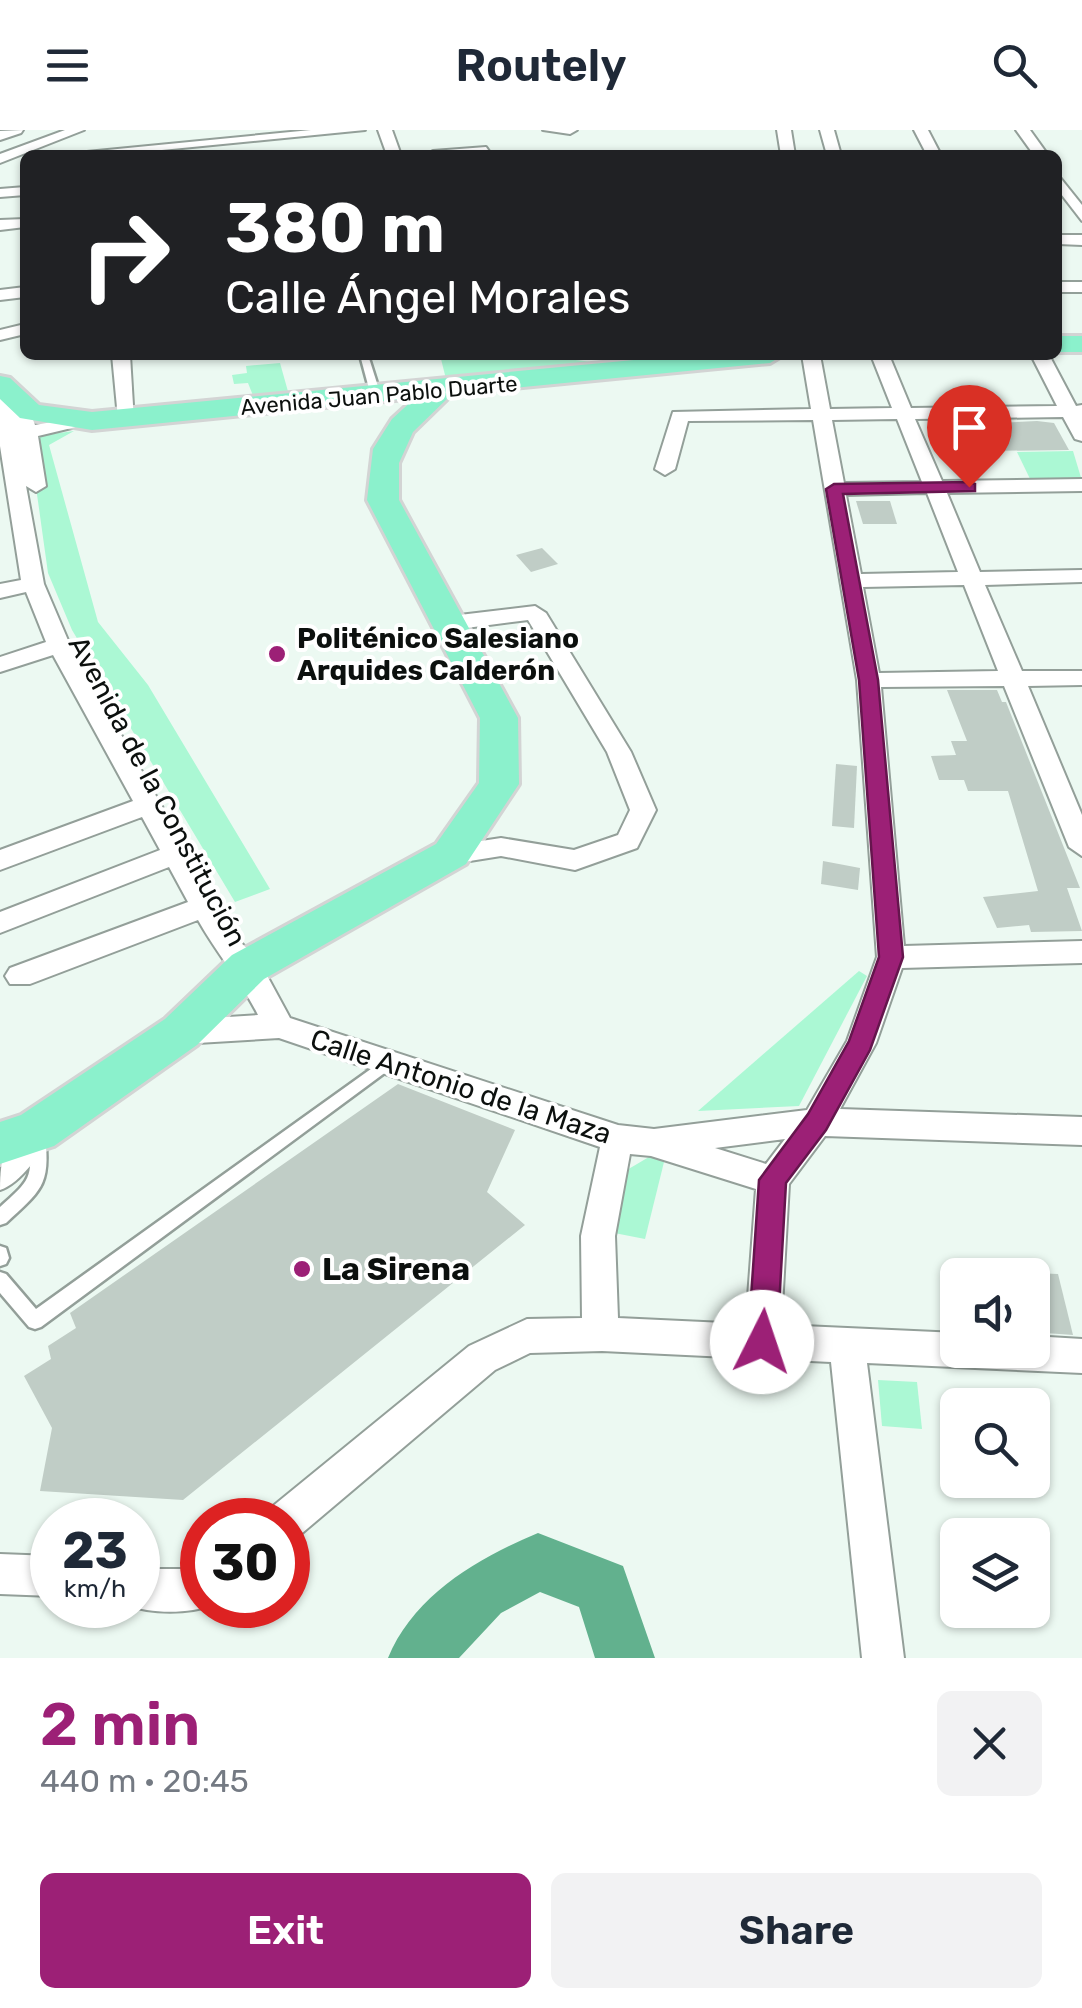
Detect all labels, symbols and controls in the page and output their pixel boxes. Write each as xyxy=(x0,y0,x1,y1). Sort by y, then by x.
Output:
icon: menu xyxy=(40,38,95,93)
icon: search xyxy=(987,38,1042,93)
text: Routely xyxy=(455,39,627,92)
text: 380 m xyxy=(225,187,445,270)
icon: right xyxy=(60,190,190,320)
text: Calle Ángel Morales xyxy=(225,271,630,324)
street label: Avenida Juan Pablo Duarte xyxy=(240,370,519,421)
pin xyxy=(927,385,1012,488)
icon: arrive xyxy=(942,400,997,455)
place label: Politénico Salesiano Arquides Calderón xyxy=(297,622,579,687)
street label: Avenida de la Constitución xyxy=(62,631,253,952)
marker: Politénico Salesiano Arquides Calderón xyxy=(266,643,288,665)
street label: Calle Antonio de la Maza xyxy=(306,1022,615,1151)
place label: La Sirena xyxy=(322,1250,470,1288)
marker: La Sirena xyxy=(291,1258,313,1280)
map controls xyxy=(940,1258,1050,1628)
button: sound xyxy=(940,1258,1050,1368)
position arrow xyxy=(710,1290,814,1394)
button: search xyxy=(940,1388,1050,1498)
speed limit sign: 30 xyxy=(180,1498,310,1628)
button: layers xyxy=(940,1518,1050,1628)
text: 23 xyxy=(62,1521,128,1581)
text: km/h xyxy=(64,1574,126,1603)
text: 2 min xyxy=(40,1689,200,1760)
button: close xyxy=(937,1691,1042,1796)
text: 440 m · 20:45 xyxy=(40,1762,249,1800)
button: Exit xyxy=(40,1873,531,1988)
button: Share xyxy=(551,1873,1042,1988)

